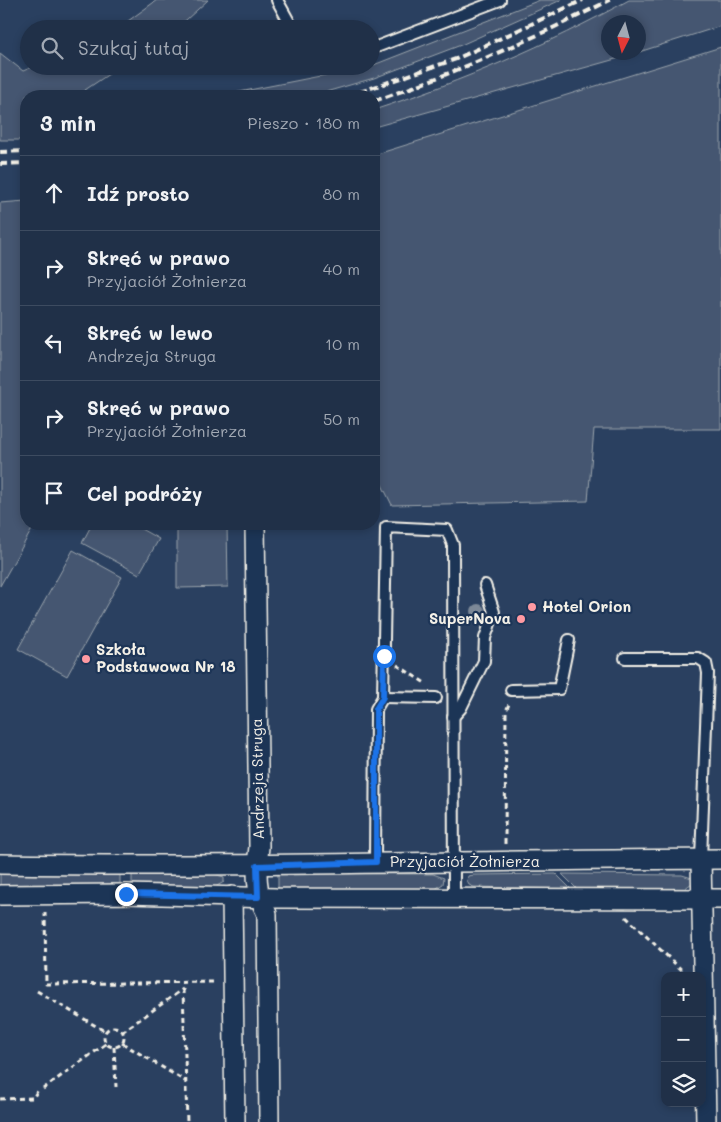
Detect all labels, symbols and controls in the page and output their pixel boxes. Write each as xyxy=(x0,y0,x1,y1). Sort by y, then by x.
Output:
north arrow xyxy=(601,15,646,60)
search box xyxy=(20,20,380,75)
icon: search xyxy=(38,34,66,62)
text: Szukaj tutaj xyxy=(78,35,189,60)
text: 3 min xyxy=(40,109,96,136)
text: Pieszo · 180 m xyxy=(247,112,360,133)
icon: ahead xyxy=(40,179,68,207)
text: Idź prosto xyxy=(87,181,189,206)
text: 80 m xyxy=(323,183,360,204)
text: Skręć w prawo xyxy=(87,245,230,270)
icon: right xyxy=(40,254,68,282)
text: 40 m xyxy=(323,258,360,279)
text: Przyjaciół Żołnierza xyxy=(87,270,247,291)
text: Skręć w lewo xyxy=(87,320,213,345)
icon: left xyxy=(40,329,68,357)
text: 10 m xyxy=(325,333,360,354)
text: Andrzeja Struga xyxy=(87,345,216,366)
text: Skręć w prawo xyxy=(87,395,230,420)
icon: right xyxy=(40,404,68,432)
text: 50 m xyxy=(323,408,360,429)
text: Przyjaciół Żołnierza xyxy=(87,420,247,441)
icon: arrive xyxy=(40,479,68,507)
text: Cel podróży xyxy=(87,481,202,506)
place label: Hotel Orion xyxy=(542,596,631,616)
marker: Hotel Orion xyxy=(526,601,538,613)
place label: SuperNova xyxy=(429,608,511,628)
marker: SuperNova xyxy=(515,613,527,625)
place label: Szkoła Podstawowa Nr 18 xyxy=(96,639,236,676)
route start xyxy=(373,645,396,668)
marker: Szkoła Podstawowa Nr 18 xyxy=(80,653,92,665)
street label: Andrzeja Struga xyxy=(246,718,268,840)
street label: Przyjaciół Żołnierza xyxy=(390,851,540,871)
route end xyxy=(115,883,138,906)
map controls xyxy=(661,972,706,1107)
button: + xyxy=(661,972,706,1017)
button: − xyxy=(661,1017,706,1062)
button: layers xyxy=(661,1062,706,1107)

